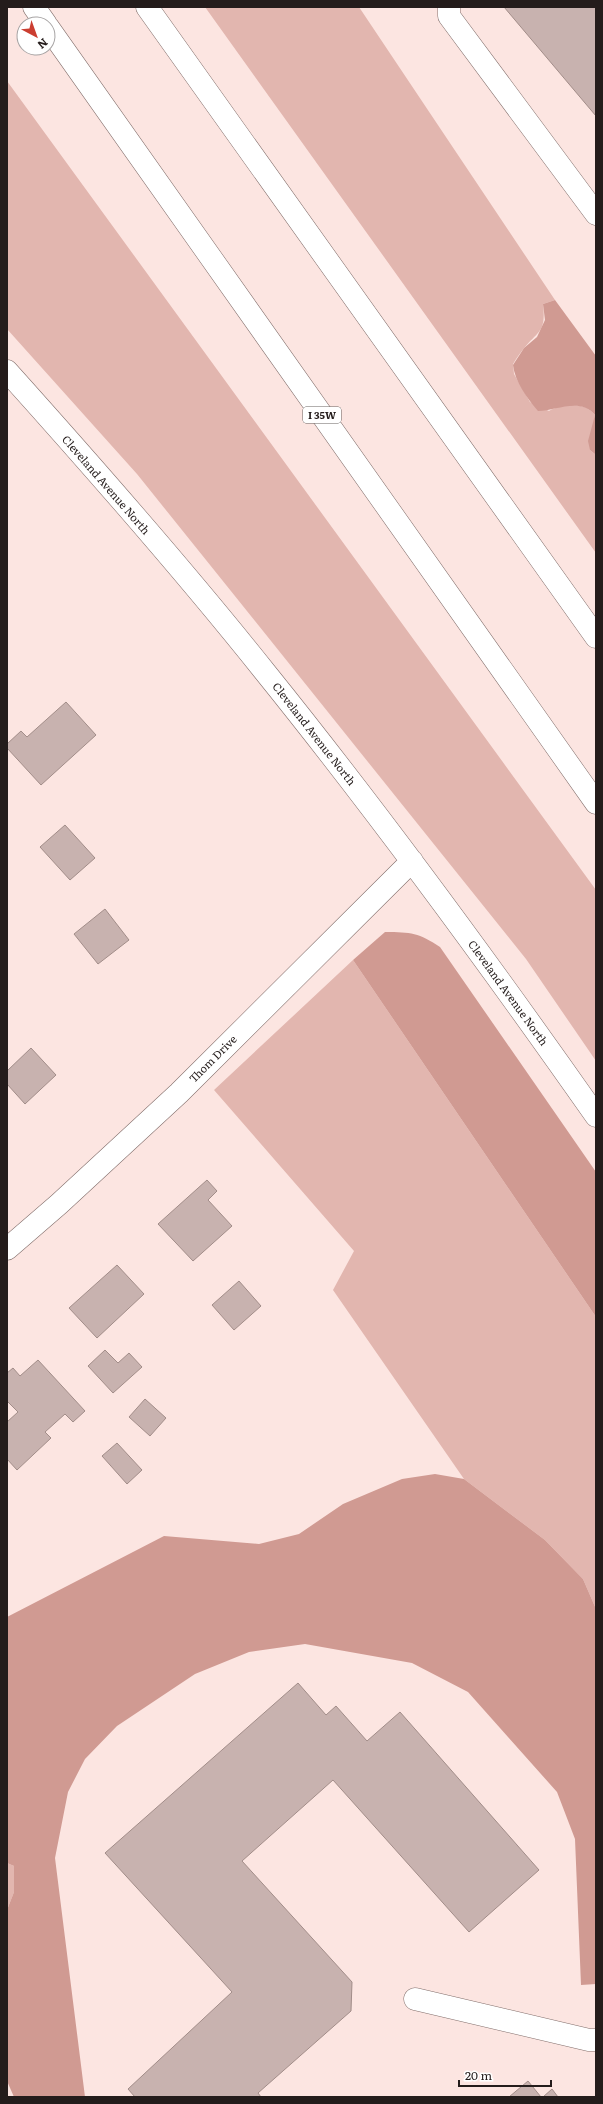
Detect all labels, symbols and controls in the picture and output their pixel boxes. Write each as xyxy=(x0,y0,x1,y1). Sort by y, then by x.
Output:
north arrow xyxy=(16,16,56,56)
text: N xyxy=(34,35,52,53)
road number: I 35W xyxy=(303,407,341,423)
street label: Cleveland Avenue North xyxy=(59,431,154,537)
street label: Cleveland Avenue North xyxy=(269,678,360,788)
street label: Cleveland Avenue North xyxy=(465,936,553,1048)
street label: Thom Drive xyxy=(185,1031,240,1086)
scale bar xyxy=(459,2062,551,2088)
text: 20 m xyxy=(465,2066,492,2084)

